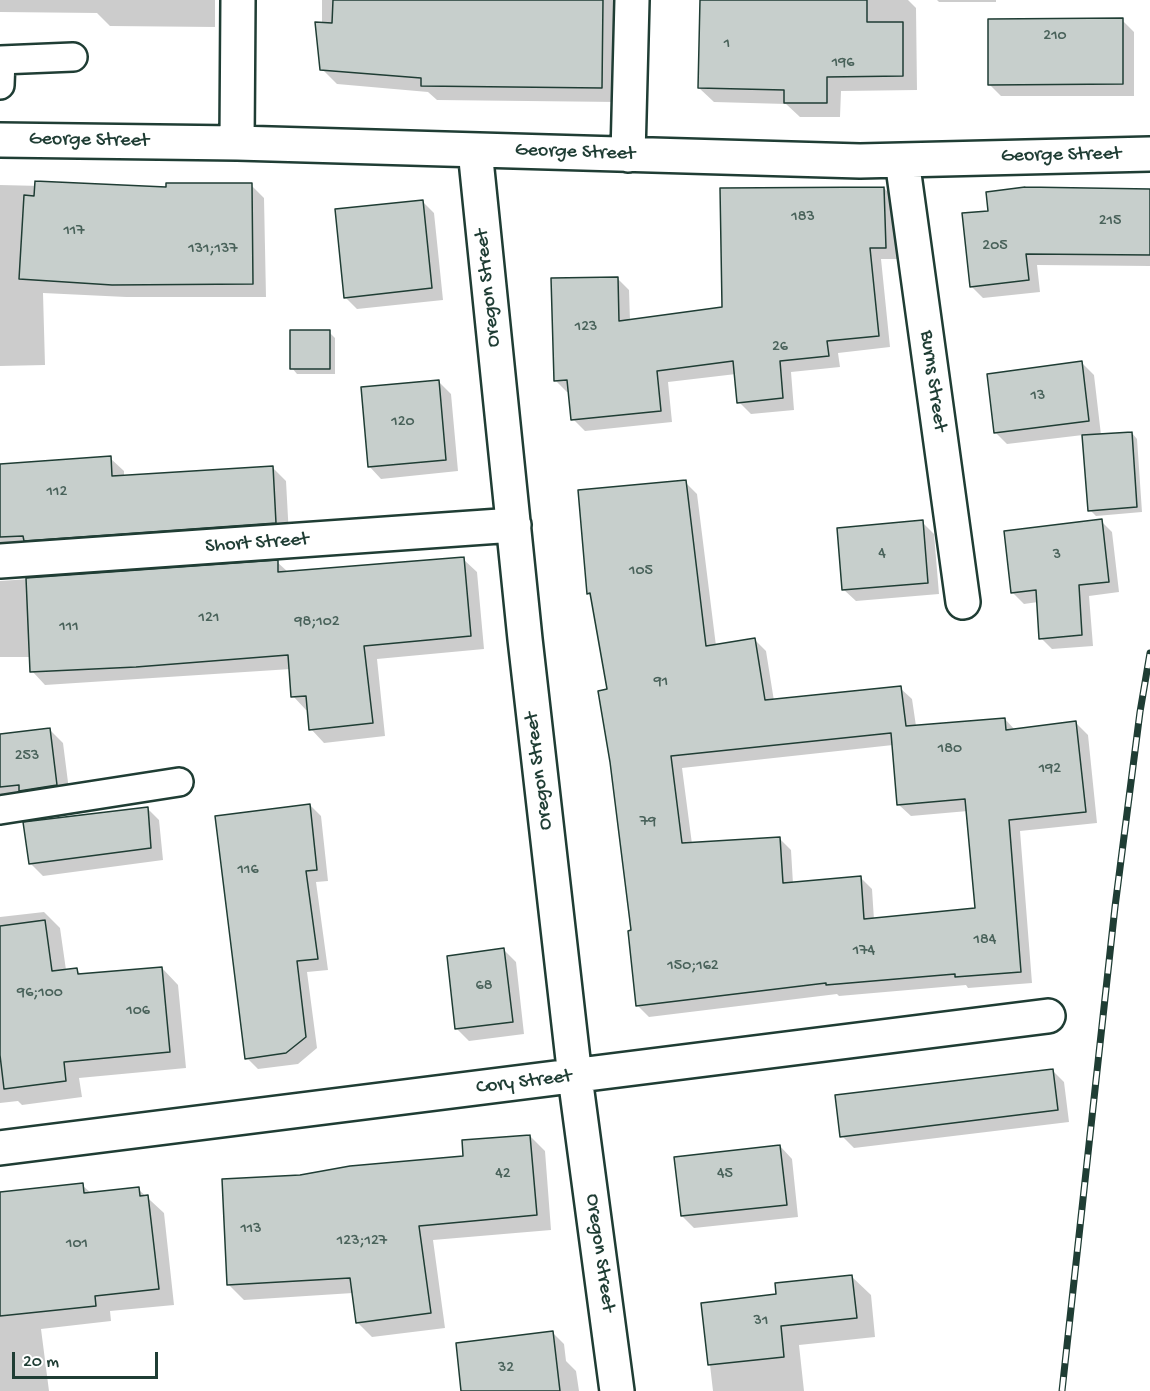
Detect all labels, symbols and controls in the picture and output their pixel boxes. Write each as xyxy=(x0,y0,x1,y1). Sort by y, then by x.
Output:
house number: 210 xyxy=(1043,27,1067,47)
house number: 1 xyxy=(724,35,730,55)
house number: 196 xyxy=(832,54,854,74)
street label: George Street xyxy=(29,128,149,154)
street label: George Street xyxy=(515,139,635,167)
street label: George Street xyxy=(1001,143,1121,169)
house number: 183 xyxy=(791,208,815,228)
house number: 215 xyxy=(1099,212,1121,232)
house number: 117 xyxy=(63,222,85,242)
street label: Oregon Street xyxy=(471,228,507,348)
house number: 205 xyxy=(982,237,1008,257)
house number: 131;137 xyxy=(188,240,238,260)
house number: 123 xyxy=(575,318,597,338)
street label: Burns Street xyxy=(913,329,951,433)
house number: 26 xyxy=(772,338,788,358)
house number: 13 xyxy=(1031,387,1045,407)
house number: 120 xyxy=(391,413,415,433)
house number: 112 xyxy=(47,483,67,503)
street label: Short Street xyxy=(204,528,310,560)
house number: 4 xyxy=(878,545,886,565)
house number: 3 xyxy=(1053,546,1061,566)
house number: 105 xyxy=(629,562,653,582)
house number: 121 xyxy=(199,609,219,629)
house number: 98;102 xyxy=(294,613,340,633)
house number: 111 xyxy=(59,618,79,638)
house number: 91 xyxy=(654,673,668,693)
street label: Oregon Street xyxy=(521,711,559,831)
house number: 180 xyxy=(938,740,962,760)
house number: 253 xyxy=(15,747,39,767)
house number: 192 xyxy=(1039,760,1061,780)
house number: 79 xyxy=(640,813,656,833)
house number: 116 xyxy=(237,861,259,881)
house number: 184 xyxy=(974,931,996,951)
house number: 174 xyxy=(853,942,875,962)
house number: 150;162 xyxy=(667,957,719,977)
house number: 68 xyxy=(476,977,492,997)
house number: 96;100 xyxy=(17,984,63,1004)
house number: 106 xyxy=(126,1002,150,1022)
street label: Cory Street xyxy=(475,1065,573,1101)
house number: 42 xyxy=(495,1165,511,1185)
house number: 45 xyxy=(717,1165,733,1185)
street label: Oregon Street xyxy=(579,1193,619,1313)
house number: 113 xyxy=(240,1220,262,1240)
house number: 123;127 xyxy=(337,1232,387,1252)
house number: 101 xyxy=(66,1235,88,1255)
house number: 31 xyxy=(754,1312,768,1332)
scale bar xyxy=(15,1340,160,1378)
text: 20 m xyxy=(23,1352,59,1373)
house number: 32 xyxy=(498,1359,514,1379)

